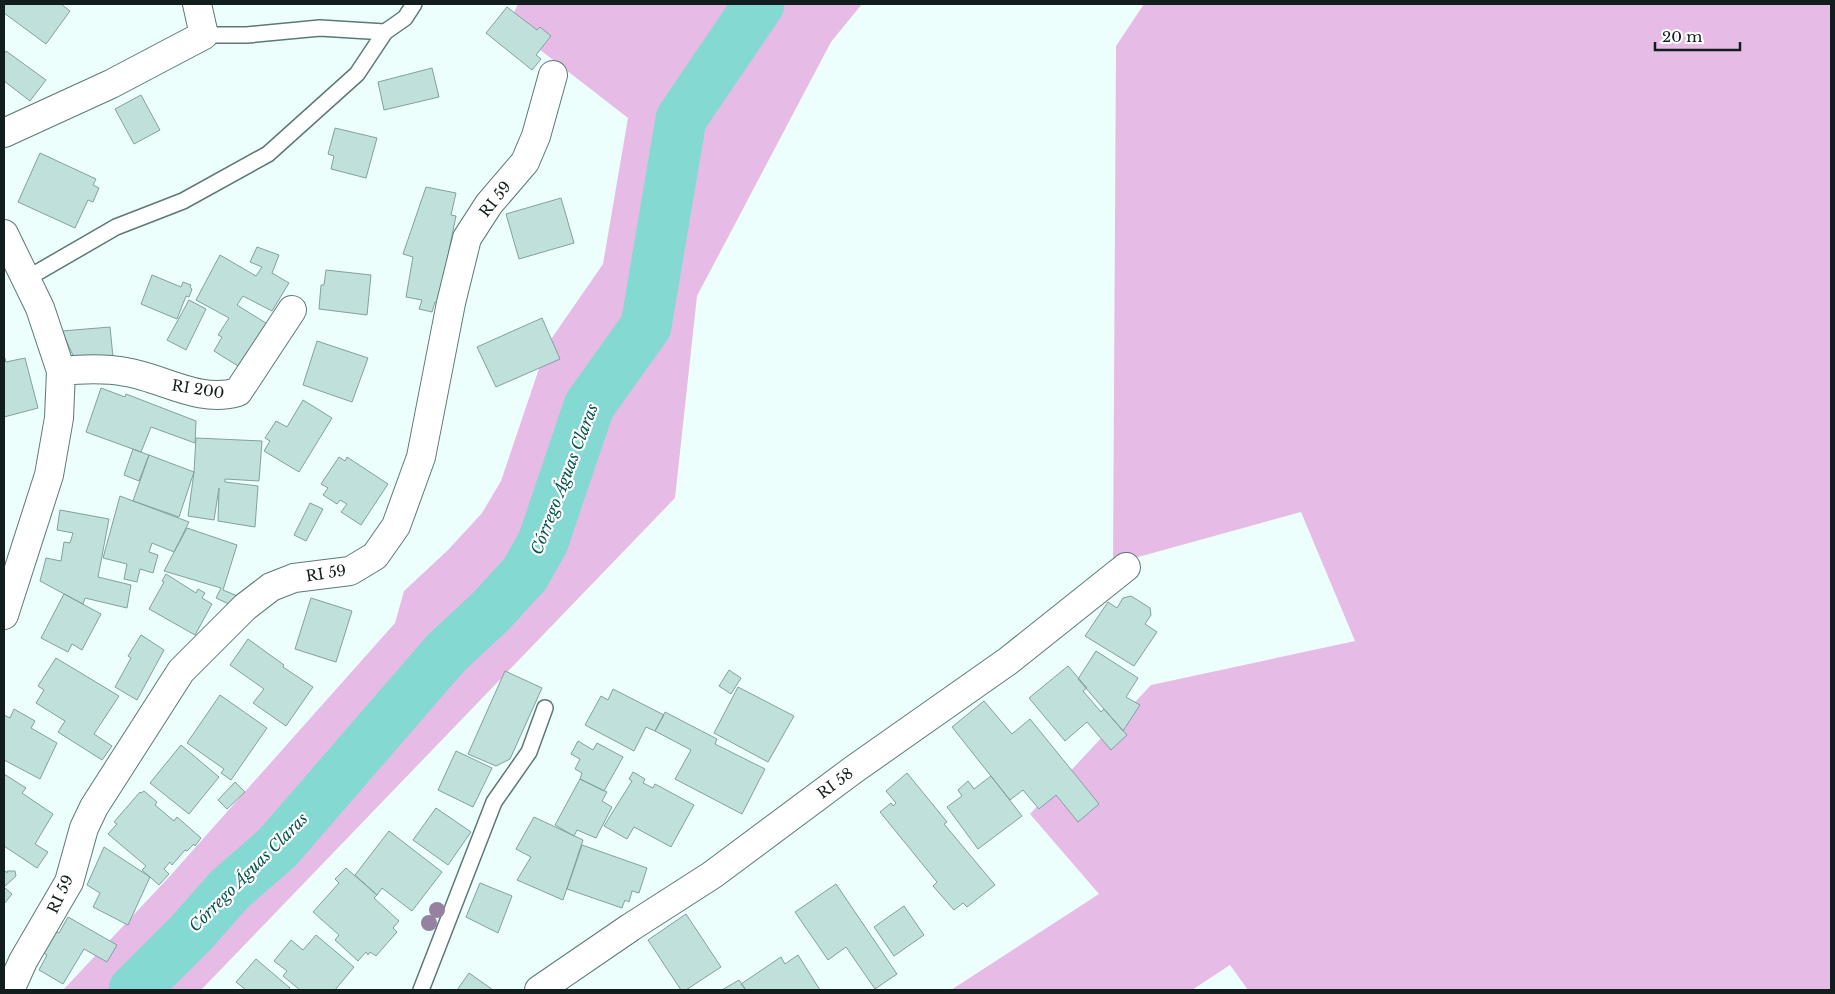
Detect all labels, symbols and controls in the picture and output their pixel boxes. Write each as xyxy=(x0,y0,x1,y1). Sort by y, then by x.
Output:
scale bar xyxy=(1655,20,1740,52)
text: 20 m xyxy=(1662,27,1702,46)
street label: RI 59 xyxy=(475,177,515,221)
street label: RI 200 xyxy=(170,375,226,403)
water label: Córrego Águas Claras xyxy=(526,401,602,557)
street label: RI 59 xyxy=(305,560,347,586)
street label: RI 58 xyxy=(813,763,857,803)
water label: Córrego Águas Claras xyxy=(184,808,312,936)
street label: RI 59 xyxy=(43,872,77,916)

